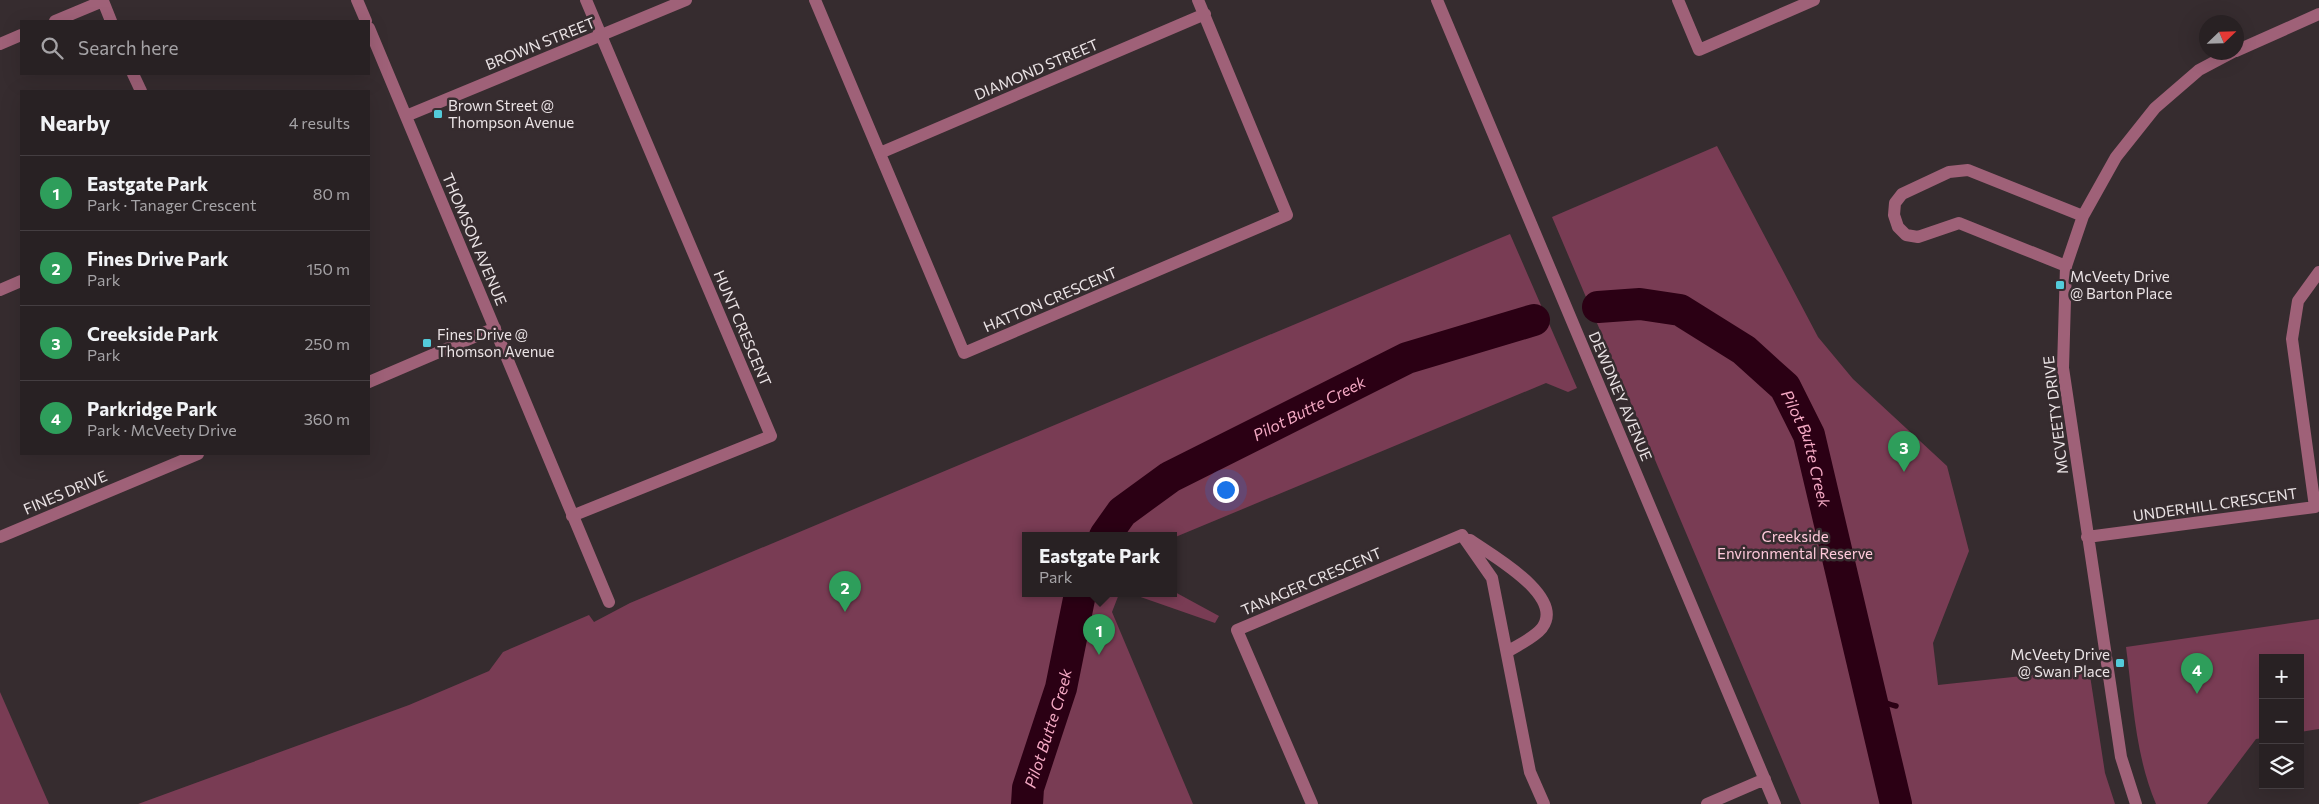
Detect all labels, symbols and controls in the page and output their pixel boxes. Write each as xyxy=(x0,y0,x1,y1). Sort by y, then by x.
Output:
street label: BROWN STREET xyxy=(483,13,598,73)
north arrow xyxy=(2199,15,2244,60)
search box xyxy=(20,20,370,75)
icon: search xyxy=(38,34,66,62)
street label: DIAMOND STREET xyxy=(971,35,1101,103)
text: Search here xyxy=(78,36,178,59)
place label: Brown Street @ Thompson Avenue xyxy=(448,96,574,131)
marker: Brown Street @ Thompson Avenue xyxy=(432,108,444,120)
text: Nearby xyxy=(40,110,110,135)
text: 4 results xyxy=(289,113,350,132)
street label: THOMSON AVENUE xyxy=(439,170,511,308)
text: Eastgate Park xyxy=(87,172,208,195)
text: 1 xyxy=(52,184,60,203)
text: 80 m xyxy=(313,184,350,203)
text: Park · Tanager Crescent xyxy=(87,195,256,214)
text: Fines Drive Park xyxy=(87,247,228,270)
text: 2 xyxy=(51,259,61,278)
text: 150 m xyxy=(307,259,350,278)
street label: HATTON CRESCENT xyxy=(980,263,1120,335)
street label: HUNT CRESCENT xyxy=(710,267,776,389)
place label: McVeety Drive @ Barton Place xyxy=(2070,267,2173,302)
text: Park xyxy=(87,270,120,289)
marker: McVeety Drive @ Barton Place xyxy=(2054,279,2066,291)
text: Creekside Park xyxy=(87,322,218,345)
place label: Fines Drive @ Thomson Avenue xyxy=(437,325,555,360)
street label: DEWDNEY AVENUE xyxy=(1586,329,1656,463)
text: 3 xyxy=(51,334,61,353)
text: 250 m xyxy=(304,334,350,353)
marker: Fines Drive @ Thomson Avenue xyxy=(421,337,433,349)
text: Park xyxy=(87,345,120,364)
street label: MCVEETY DRIVE xyxy=(2039,355,2071,475)
water label: Pilot Butte Creek xyxy=(1249,371,1368,444)
water label: Pilot Butte Creek xyxy=(1778,386,1835,509)
text: Parkridge Park xyxy=(87,397,217,420)
text: 4 xyxy=(51,409,61,428)
text: 360 m xyxy=(304,409,350,428)
text: Park · McVeety Drive xyxy=(87,420,237,439)
pin: 3 xyxy=(1888,431,1920,472)
street label: FINES DRIVE xyxy=(20,466,110,518)
your location xyxy=(1213,477,1239,503)
street label: UNDERHILL CRESCENT xyxy=(2132,483,2299,524)
park label: Creekside Environmental Reserve xyxy=(1717,527,1873,562)
popup xyxy=(1022,532,1177,597)
street label: TANAGER CRESCENT xyxy=(1238,543,1384,619)
text: Eastgate Park xyxy=(1039,544,1160,567)
text: Park xyxy=(1039,567,1072,586)
pin: 2 xyxy=(829,571,861,612)
pin: 1 xyxy=(1083,614,1115,655)
place label: McVeety Drive @ Swan Place xyxy=(2010,645,2110,680)
pin: 4 xyxy=(2181,653,2213,694)
map controls xyxy=(2259,654,2304,789)
button: + xyxy=(2259,654,2304,699)
marker: McVeety Drive @ Swan Place xyxy=(2114,657,2126,669)
water label: Pilot Butte Creek xyxy=(1019,667,1074,790)
button: − xyxy=(2259,699,2304,744)
button: layers xyxy=(2259,744,2304,789)

